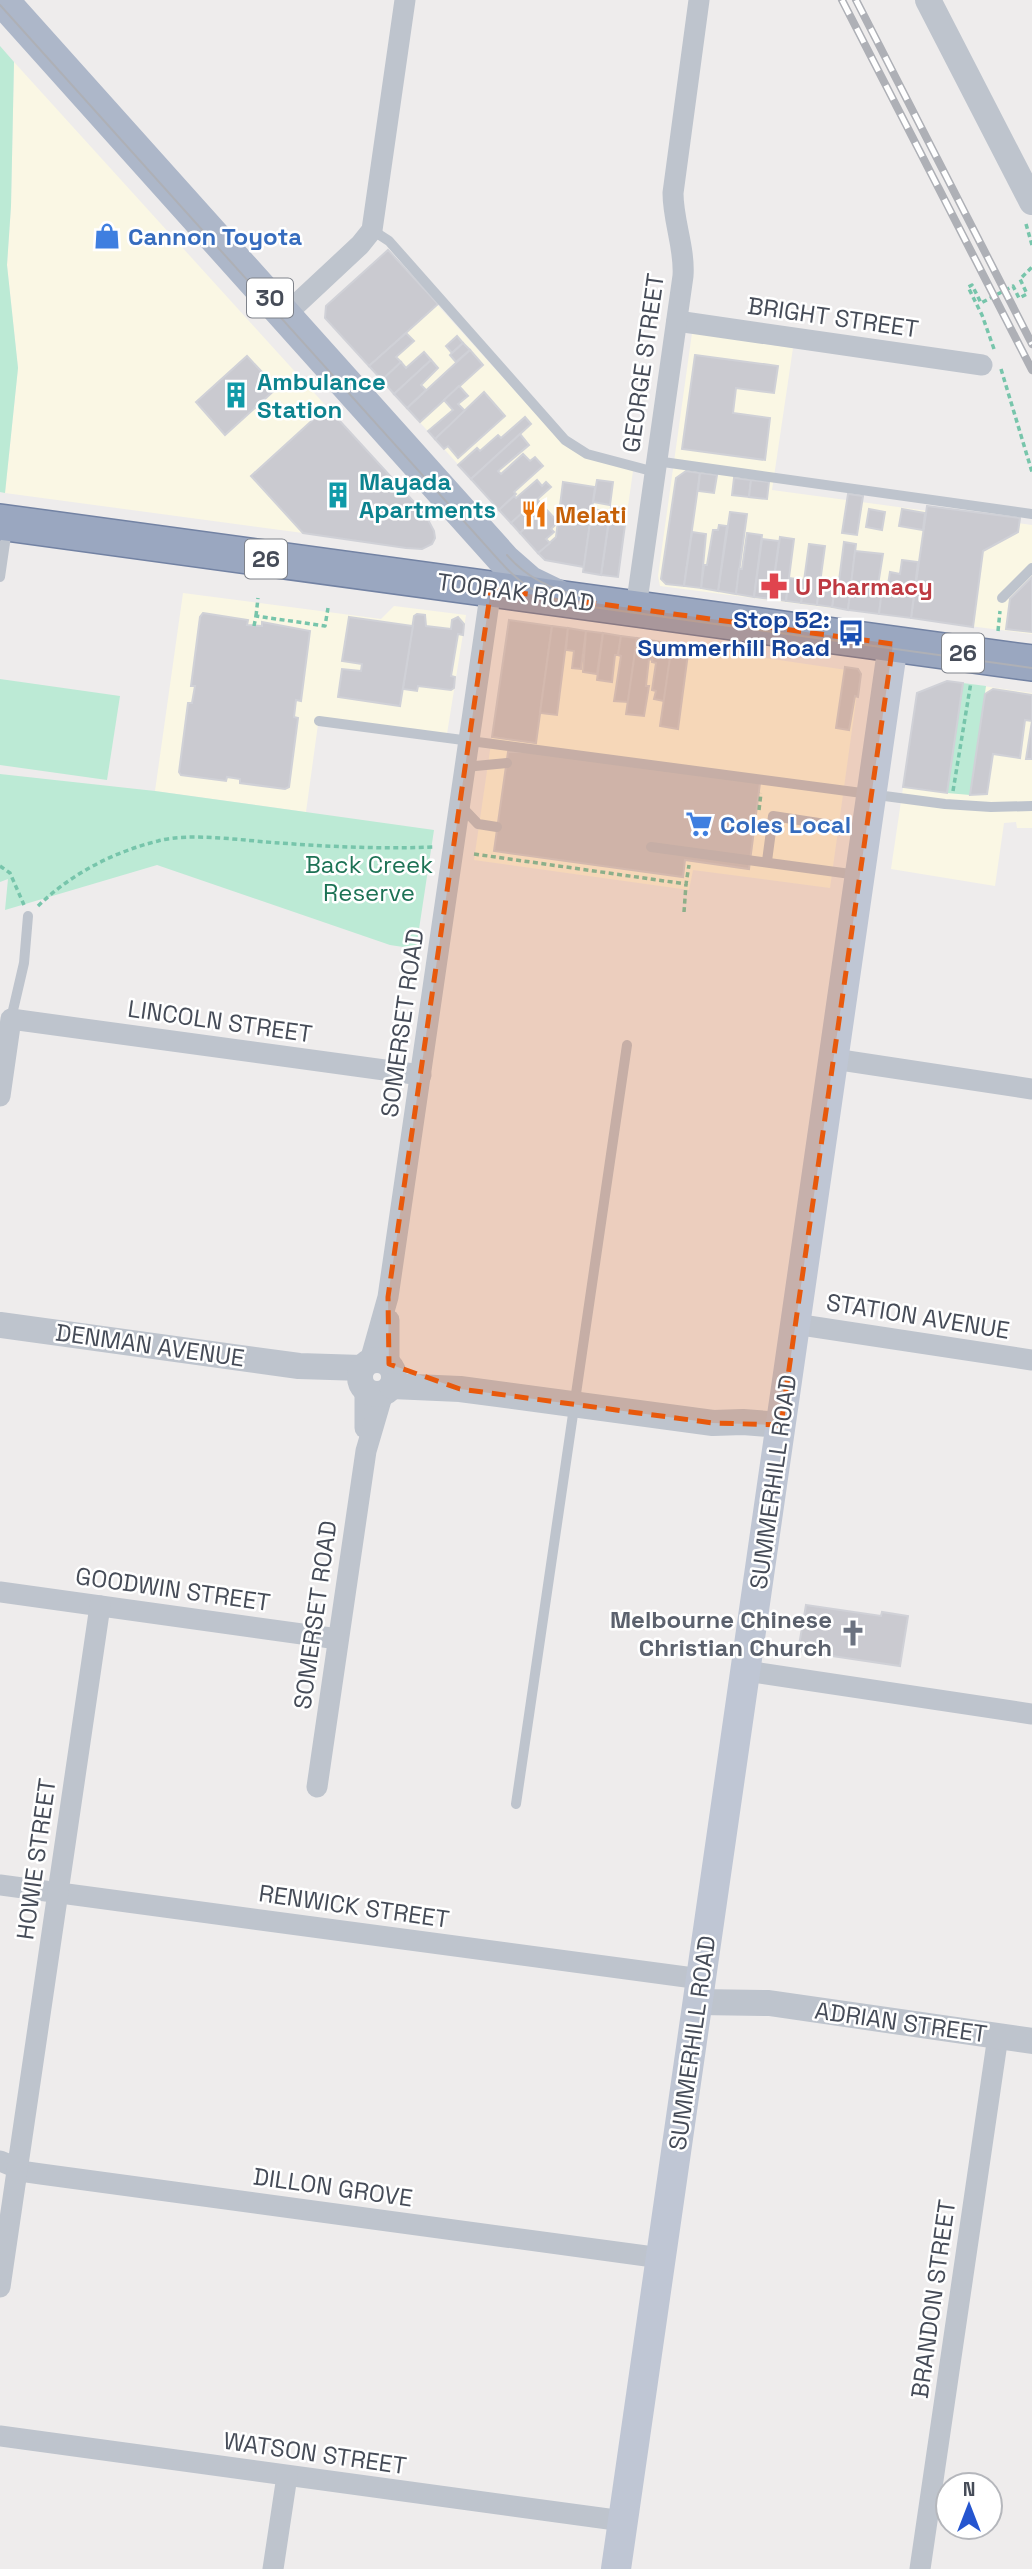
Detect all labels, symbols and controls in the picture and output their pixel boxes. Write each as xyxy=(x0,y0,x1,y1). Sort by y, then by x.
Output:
shop icon: Cannon Toyota xyxy=(92,221,122,251)
place label: Cannon Toyota xyxy=(128,221,302,252)
street label: GEORGE STREET xyxy=(615,271,671,455)
road number: 30 xyxy=(247,278,293,318)
street label: BRIGHT STREET xyxy=(745,290,921,344)
place label: Ambulance Station xyxy=(257,366,386,425)
building icon: Ambulance Station xyxy=(221,380,251,410)
place label: Mayada Apartments xyxy=(359,466,496,525)
building icon: Mayada Apartments xyxy=(323,480,353,510)
restaurant icon: Melati xyxy=(519,499,549,529)
place label: Melati xyxy=(555,499,627,530)
road number: 26 xyxy=(245,540,287,579)
street label: TOORAK ROAD xyxy=(435,566,597,618)
pharmacy icon: U Pharmacy xyxy=(759,571,789,601)
place label: U Pharmacy xyxy=(795,571,933,602)
place label: Stop 52: Summerhill Road xyxy=(637,604,830,663)
bus stop icon: Stop 52: Summerhill Road xyxy=(836,618,866,648)
road number: 26 xyxy=(942,634,984,673)
supermarket icon: Coles Local xyxy=(684,809,714,839)
place label: Coles Local xyxy=(720,809,851,840)
park label: Back Creek Reserve xyxy=(305,849,433,908)
street label: SOMERSET ROAD xyxy=(373,927,431,1119)
street label: LINCOLN STREET xyxy=(126,993,314,1049)
street label: STATION AVENUE xyxy=(824,1286,1012,1346)
street label: DENMAN AVENUE xyxy=(53,1316,247,1374)
street label: SUMMERHILL ROAD xyxy=(743,1373,803,1591)
street label: SOMERSET ROAD xyxy=(286,1519,344,1711)
street label: GOODWIN STREET xyxy=(74,1560,272,1618)
place label: Melbourne Chinese Christian Church xyxy=(610,1604,832,1663)
church icon: Melbourne Chinese Christian Church xyxy=(838,1618,868,1648)
street label: HOWIE STREET xyxy=(9,1776,63,1942)
street label: RENWICK STREET xyxy=(257,1877,451,1935)
street label: SUMMERHILL ROAD xyxy=(662,1934,722,2152)
street label: ADRIAN STREET xyxy=(813,1995,989,2049)
street label: DILLON GROVE xyxy=(251,2160,415,2214)
street label: BRANDON STREET xyxy=(904,2198,962,2400)
street label: WATSON STREET xyxy=(221,2425,409,2481)
north arrow xyxy=(934,2471,1004,2541)
text: N xyxy=(963,2477,975,2502)

